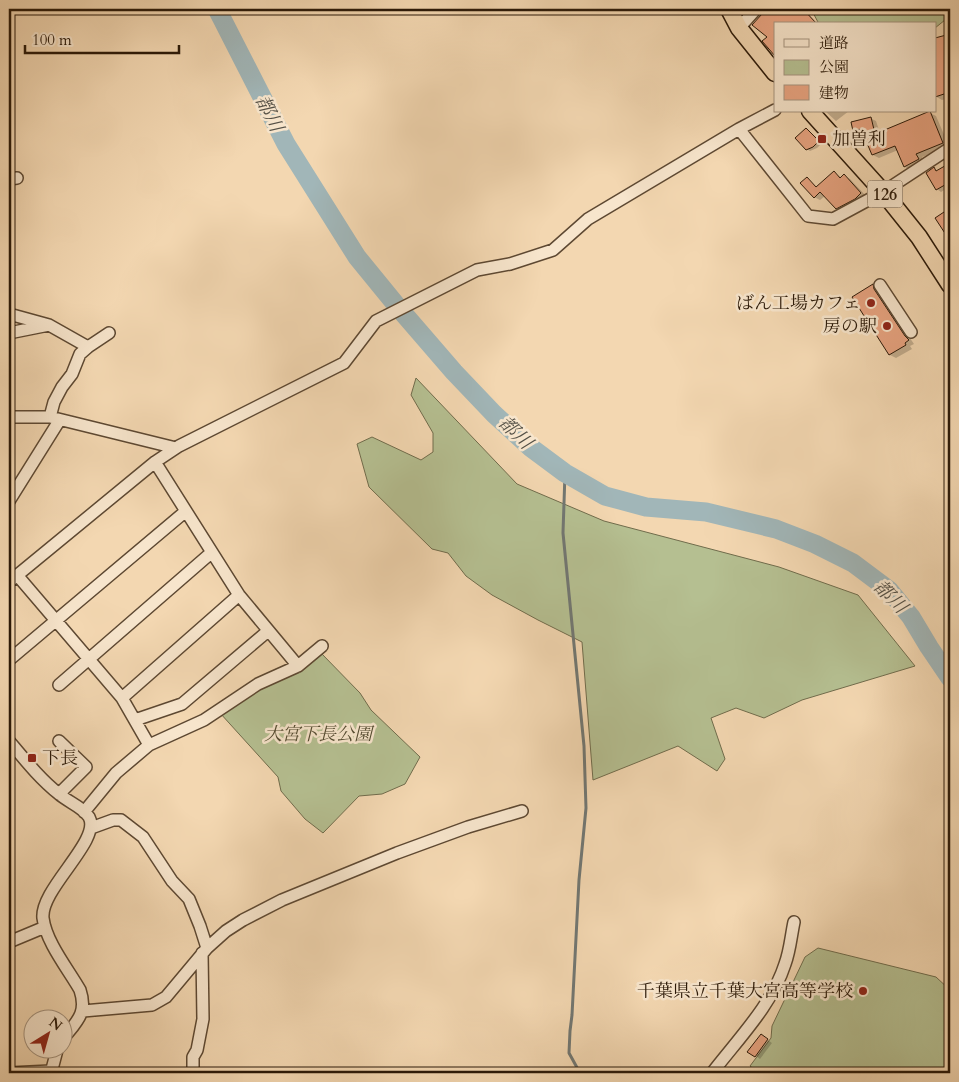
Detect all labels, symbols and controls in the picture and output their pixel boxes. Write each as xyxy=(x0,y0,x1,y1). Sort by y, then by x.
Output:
scale bar xyxy=(25,22,179,54)
legend xyxy=(774,22,936,112)
text: 100 m xyxy=(32,30,72,50)
text: 道路 xyxy=(819,33,849,53)
text: 公園 xyxy=(819,57,849,77)
text: 建物 xyxy=(819,83,849,103)
water label: 都川 xyxy=(249,91,290,138)
place label: 加曽利 xyxy=(832,127,886,152)
marker: 加曽利 xyxy=(816,133,828,145)
road number: 126 xyxy=(868,180,902,208)
place label: ばん工場カフェ xyxy=(736,291,861,316)
marker: ばん工場カフェ xyxy=(865,297,877,309)
place label: 房の駅 xyxy=(823,314,877,339)
marker: 房の駅 xyxy=(881,320,893,332)
water label: 都川 xyxy=(493,410,539,457)
water label: 都川 xyxy=(868,574,914,621)
park label: 大宮下長公園 xyxy=(264,722,375,747)
place label: 下長 xyxy=(42,746,78,771)
marker: 下長 xyxy=(26,752,38,764)
place label: 千葉県立千葉大宮高等学校 xyxy=(637,979,853,1004)
marker: 千葉県立千葉大宮高等学校 xyxy=(857,985,869,997)
north arrow xyxy=(22,1010,72,1060)
text: N xyxy=(45,1013,66,1035)

